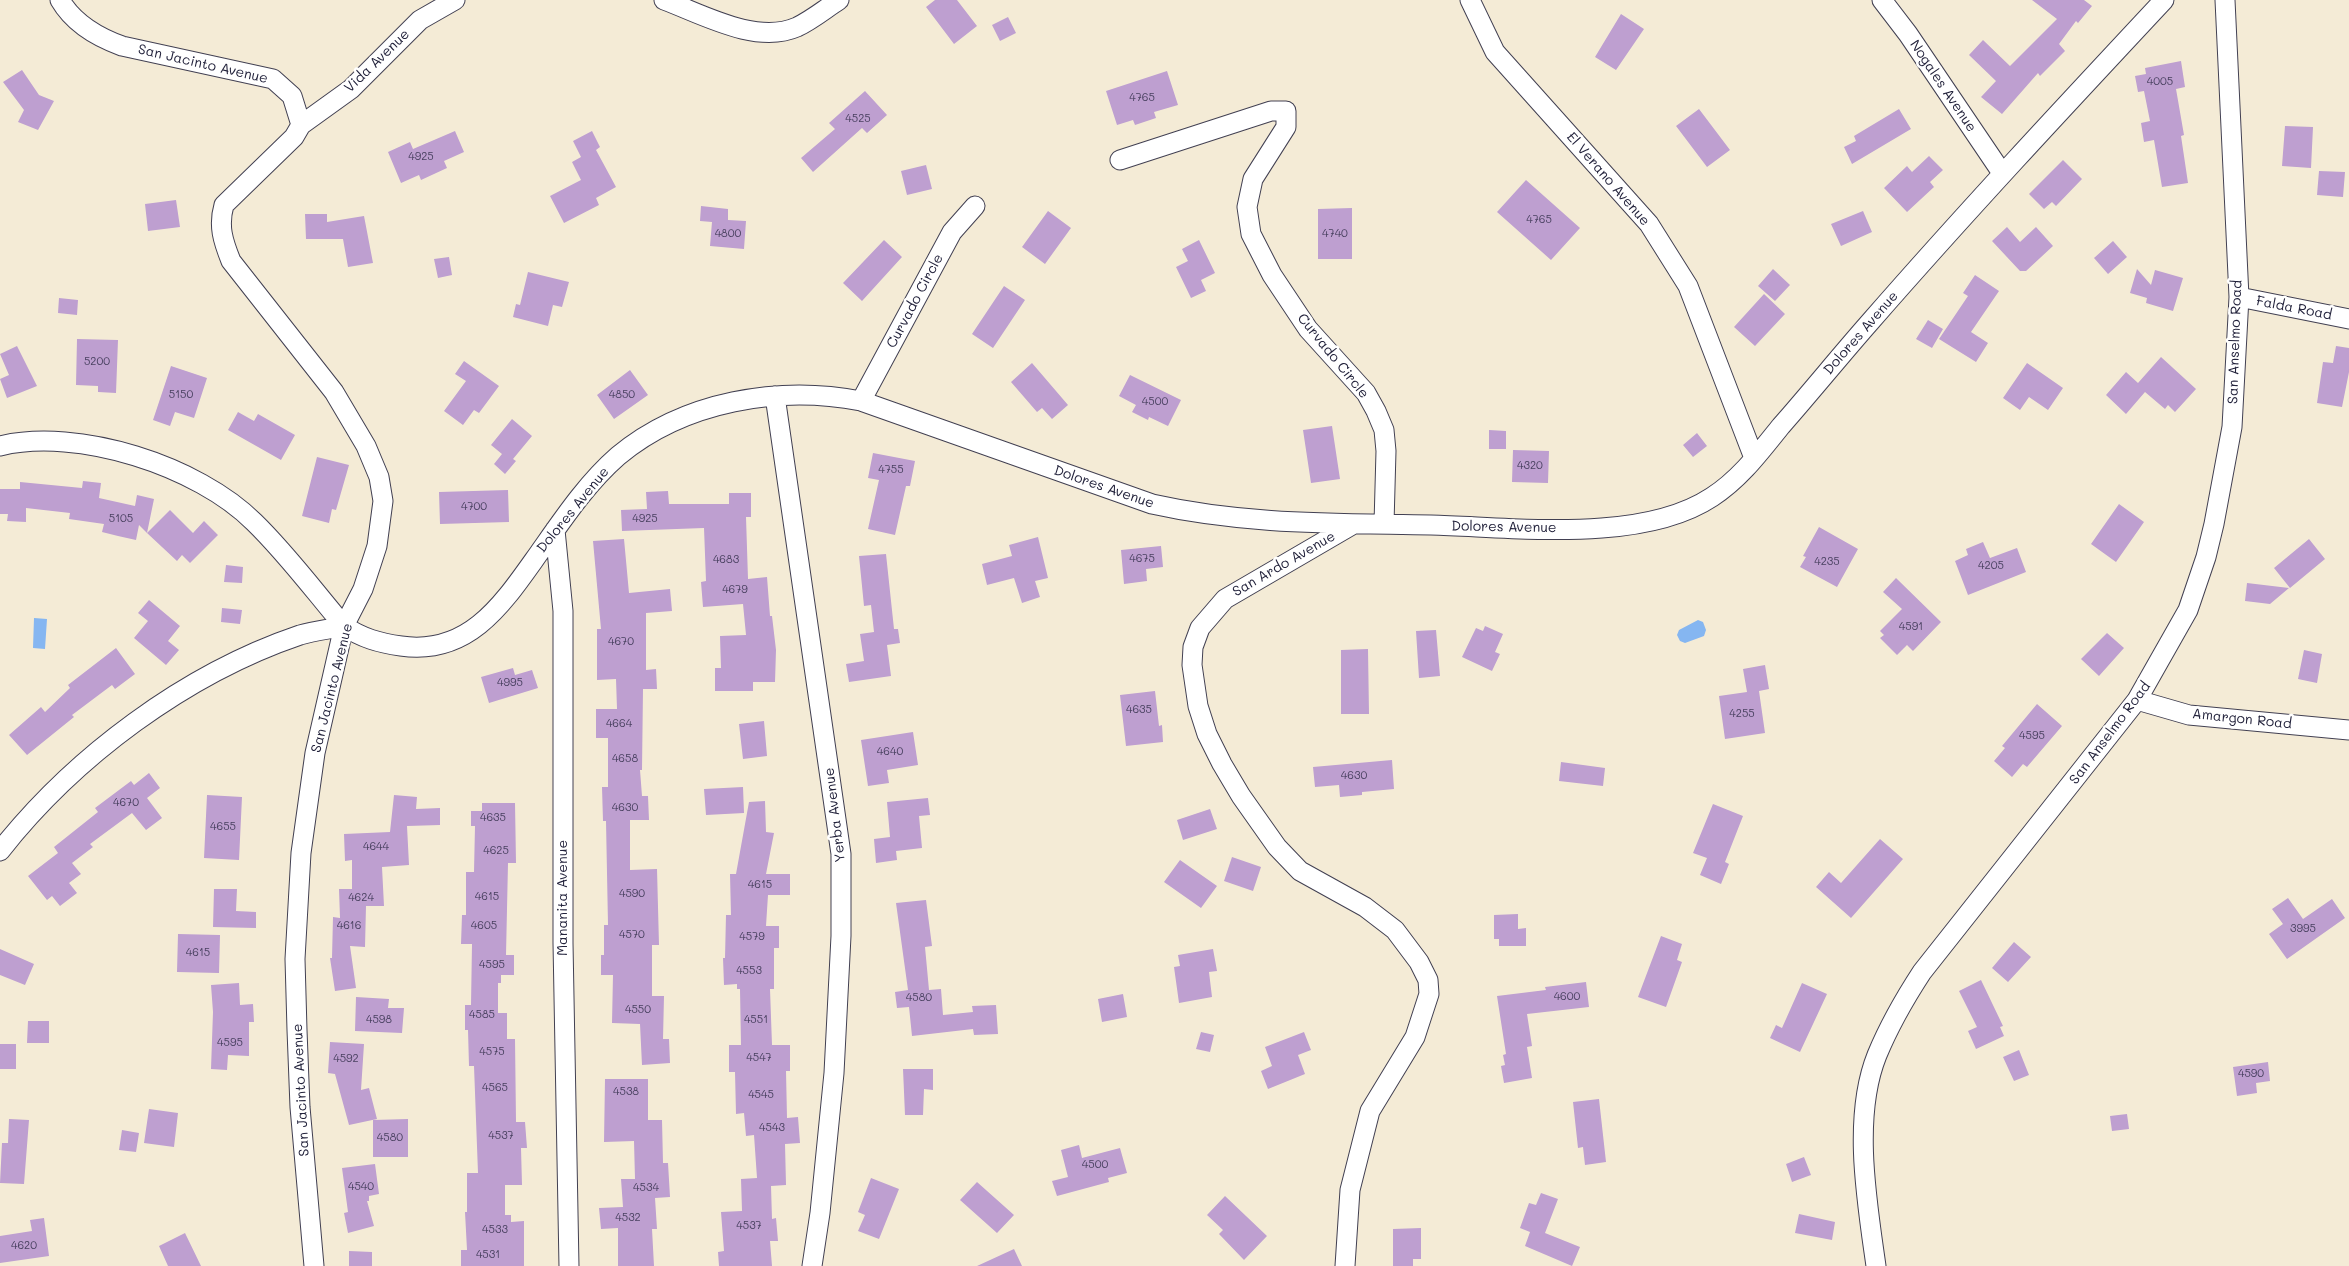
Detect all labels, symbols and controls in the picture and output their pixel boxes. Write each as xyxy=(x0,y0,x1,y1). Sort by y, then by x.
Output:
street label: Vida Avenue xyxy=(341,26,413,96)
street label: Nogales Avenue xyxy=(1906,37,1980,135)
street label: San Jacinto Avenue xyxy=(136,41,270,87)
house number: 4005 xyxy=(2147,75,2173,89)
house number: 4765 xyxy=(1129,91,1155,105)
house number: 4525 xyxy=(845,112,871,126)
street label: El Verano Avenue xyxy=(1563,129,1653,229)
house number: 4925 xyxy=(408,150,434,164)
house number: 4765 xyxy=(1526,213,1552,227)
house number: 4800 xyxy=(715,227,741,241)
house number: 4740 xyxy=(1322,227,1348,241)
street label: Curvado Circle xyxy=(883,251,947,351)
street label: San Anselmo Road xyxy=(2224,280,2246,404)
street label: Dolores Avenue xyxy=(1820,288,1902,378)
street label: Falda Road xyxy=(2255,292,2333,324)
street label: Curvado Circle xyxy=(1294,310,1372,402)
house number: 5200 xyxy=(84,355,110,369)
house number: 5150 xyxy=(169,388,193,402)
house number: 4850 xyxy=(609,388,635,402)
house number: 4500 xyxy=(1142,395,1168,409)
house number: 4320 xyxy=(1517,459,1543,473)
street label: Dolores Avenue xyxy=(1052,462,1156,512)
house number: 4755 xyxy=(878,463,904,477)
street label: Dolores Avenue xyxy=(533,464,613,556)
house number: 4700 xyxy=(461,500,487,514)
house number: 5105 xyxy=(109,512,133,526)
house number: 4925 xyxy=(632,512,658,526)
street label: Dolores Avenue xyxy=(1451,518,1557,536)
street label: San Ardo Avenue xyxy=(1230,528,1338,600)
house number: 4675 xyxy=(1129,552,1155,566)
house number: 4683 xyxy=(713,553,739,567)
house number: 4235 xyxy=(1814,555,1840,569)
house number: 4205 xyxy=(1978,559,2004,573)
house number: 4679 xyxy=(722,583,748,597)
house number: 4591 xyxy=(1899,620,1923,634)
street label: San Jacinto Avenue xyxy=(308,621,356,755)
house number: 4670 xyxy=(608,635,634,649)
house number: 4995 xyxy=(497,676,523,690)
street label: San Anselmo Road xyxy=(2066,678,2154,788)
house number: 4635 xyxy=(1126,703,1152,717)
street label: Amargon Road xyxy=(2191,705,2293,733)
house number: 4255 xyxy=(1729,707,1755,721)
house number: 4664 xyxy=(606,717,632,731)
house number: 4595 xyxy=(2019,729,2045,743)
house number: 4640 xyxy=(877,745,903,759)
house number: 4658 xyxy=(612,752,638,766)
street label: Yerba Avenue xyxy=(821,767,849,863)
house number: 4630 xyxy=(1341,769,1367,783)
house number: 4670 xyxy=(113,796,139,810)
house number: 4630 xyxy=(612,801,638,815)
house number: 4635 xyxy=(480,811,506,825)
house number: 4655 xyxy=(210,820,236,834)
house number: 4644 xyxy=(363,840,389,854)
street label: Mananita Avenue xyxy=(555,840,571,956)
house number: 4625 xyxy=(483,844,509,858)
house number: 4615 xyxy=(748,878,772,892)
house number: 4590 xyxy=(619,887,645,901)
house number: 4615 xyxy=(475,890,499,904)
house number: 4624 xyxy=(348,891,374,905)
house number: 4616 xyxy=(337,919,361,933)
house number: 4605 xyxy=(471,919,497,933)
house number: 3995 xyxy=(2290,922,2316,936)
house number: 4570 xyxy=(619,928,645,942)
house number: 4579 xyxy=(739,930,765,944)
house number: 4615 xyxy=(186,946,210,960)
house number: 4595 xyxy=(479,958,505,972)
house number: 4553 xyxy=(736,964,762,978)
house number: 4600 xyxy=(1554,990,1580,1004)
house number: 4580 xyxy=(906,991,932,1005)
house number: 4550 xyxy=(625,1003,651,1017)
house number: 4585 xyxy=(469,1008,495,1022)
house number: 4598 xyxy=(366,1013,392,1027)
house number: 4551 xyxy=(744,1013,768,1027)
street label: San Jacinto Avenue xyxy=(289,1023,313,1157)
house number: 4595 xyxy=(217,1036,243,1050)
house number: 4575 xyxy=(479,1045,505,1059)
house number: 4547 xyxy=(746,1051,772,1065)
house number: 4592 xyxy=(333,1052,359,1066)
house number: 4590 xyxy=(2238,1067,2264,1081)
house number: 4565 xyxy=(482,1081,508,1095)
house number: 4538 xyxy=(613,1085,639,1099)
house number: 4545 xyxy=(748,1088,774,1102)
house number: 4543 xyxy=(759,1121,785,1135)
house number: 4537 xyxy=(488,1129,514,1143)
house number: 4580 xyxy=(377,1131,403,1145)
house number: 4500 xyxy=(1082,1158,1108,1172)
house number: 4540 xyxy=(348,1180,374,1194)
house number: 4534 xyxy=(633,1181,659,1195)
house number: 4532 xyxy=(615,1211,641,1225)
house number: 4537 xyxy=(736,1219,762,1233)
house number: 4533 xyxy=(482,1223,508,1237)
house number: 4620 xyxy=(11,1239,37,1253)
house number: 4531 xyxy=(476,1248,500,1262)

